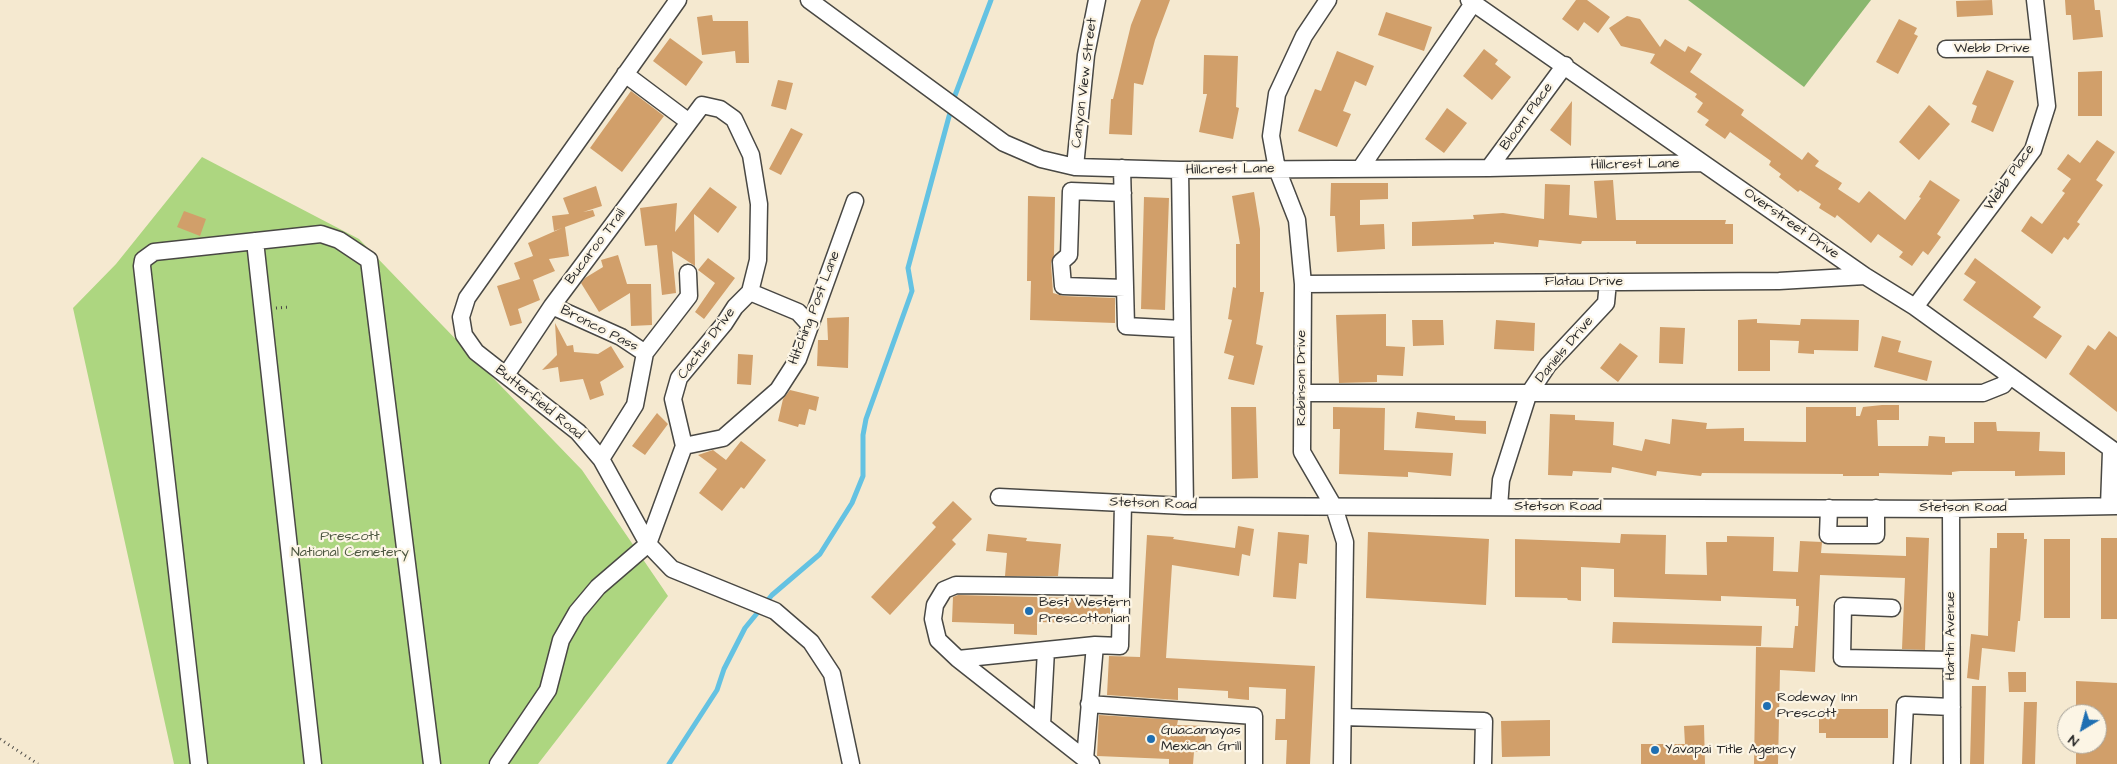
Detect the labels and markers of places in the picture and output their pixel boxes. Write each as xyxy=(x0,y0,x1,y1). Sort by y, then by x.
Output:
place label: Best Western Prescottonian xyxy=(1039,595,1131,628)
marker: Best Western Prescottonian xyxy=(1023,605,1035,617)
place label: Rodeway Inn Prescott xyxy=(1777,690,1857,722)
marker: Rodeway Inn Prescott xyxy=(1761,700,1773,712)
place label: Guacamayas Mexican Grill xyxy=(1161,723,1241,756)
marker: Guacamayas Mexican Grill xyxy=(1145,733,1157,745)
place label: Yavapai Title Agency xyxy=(1665,742,1796,758)
marker: Yavapai Title Agency xyxy=(1649,744,1661,756)

